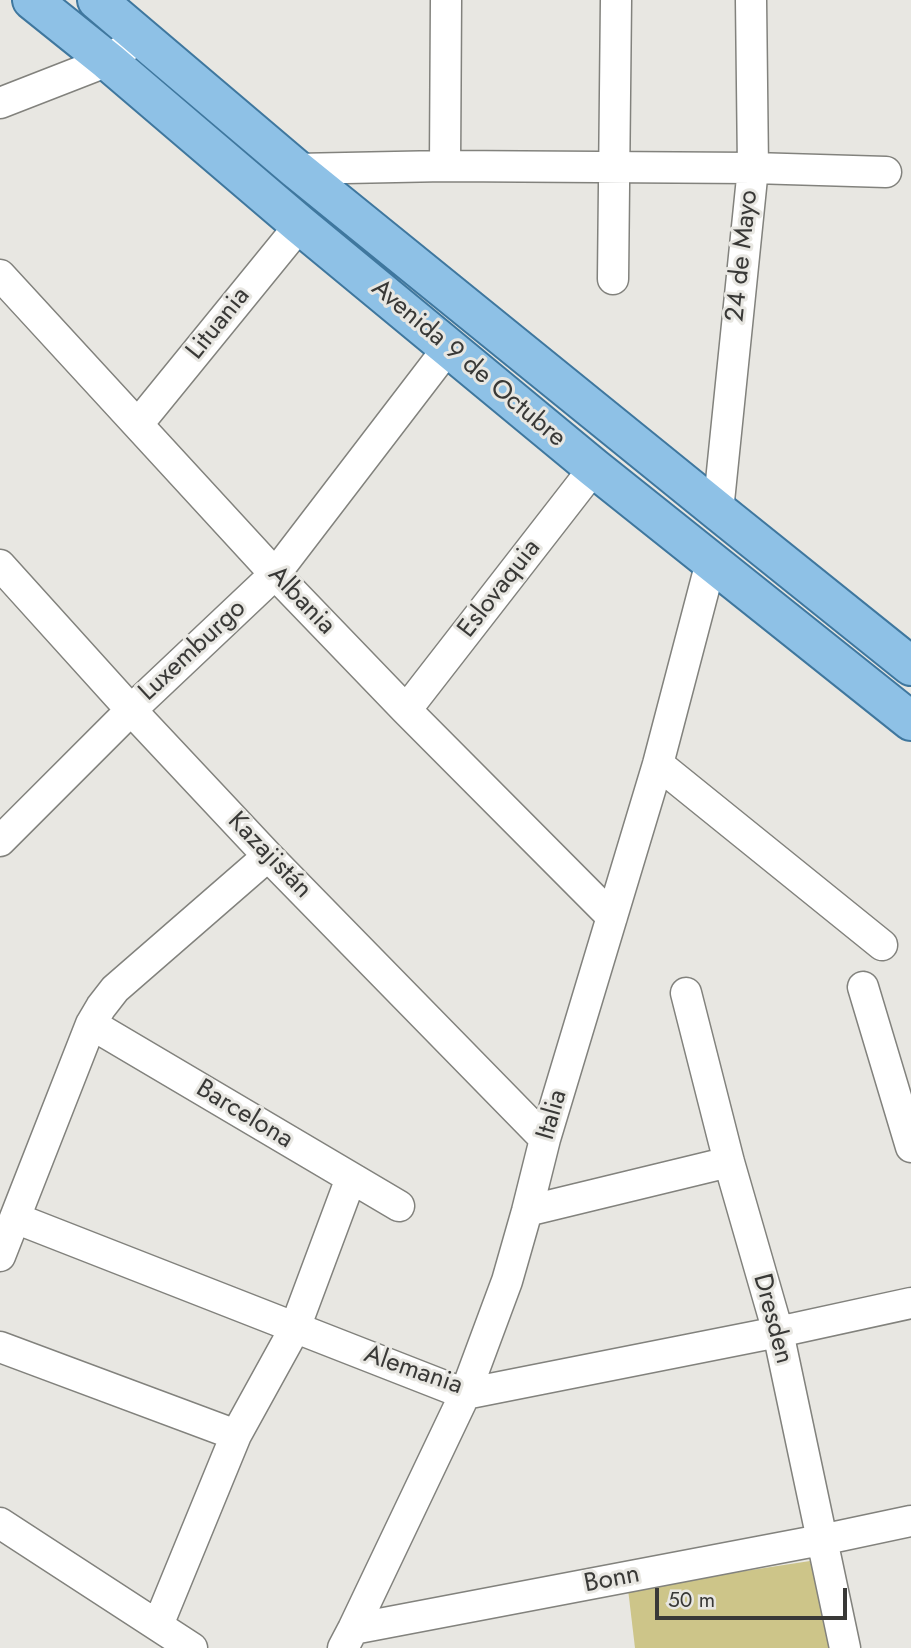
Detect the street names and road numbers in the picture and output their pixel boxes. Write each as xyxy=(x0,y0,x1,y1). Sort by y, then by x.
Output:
street label: 24 de Mayo xyxy=(721,189,765,323)
street label: Avenida 9 de Octubre xyxy=(364,274,572,454)
street label: Lituania xyxy=(181,282,257,366)
street label: Eslovaquia xyxy=(452,534,548,644)
street label: Albania xyxy=(261,560,341,642)
street label: Luxemburgo xyxy=(133,594,253,708)
street label: Kazajistán xyxy=(220,806,318,906)
street label: Barcelona xyxy=(190,1074,298,1156)
street label: Italia xyxy=(531,1086,575,1144)
street label: Dresden xyxy=(745,1271,799,1367)
street label: Alemania xyxy=(360,1340,466,1402)
street label: Bonn xyxy=(582,1559,642,1601)

